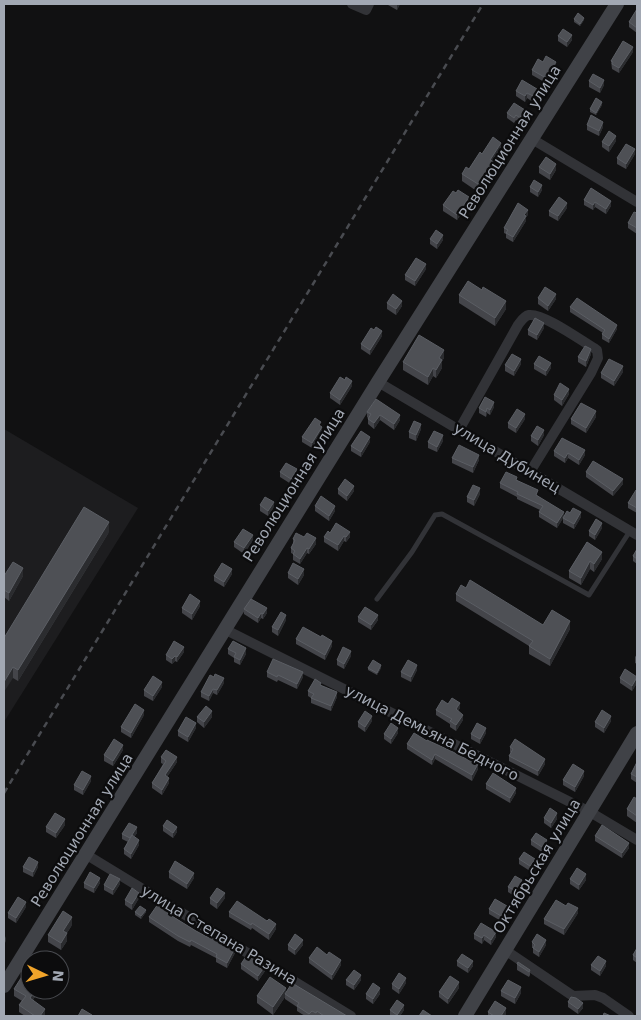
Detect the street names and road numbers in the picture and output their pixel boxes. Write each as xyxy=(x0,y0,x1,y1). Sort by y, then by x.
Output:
street label: Революционная улица xyxy=(455,62,565,222)
street label: Революционная улица xyxy=(239,405,349,565)
street label: улица Дубинец xyxy=(450,419,564,497)
street label: улица Демьяна Бедного xyxy=(342,681,522,785)
street label: Революционная улица xyxy=(27,750,137,910)
street label: Октябрьская улица xyxy=(490,795,584,937)
street label: улица Степана Разина xyxy=(138,881,300,989)

